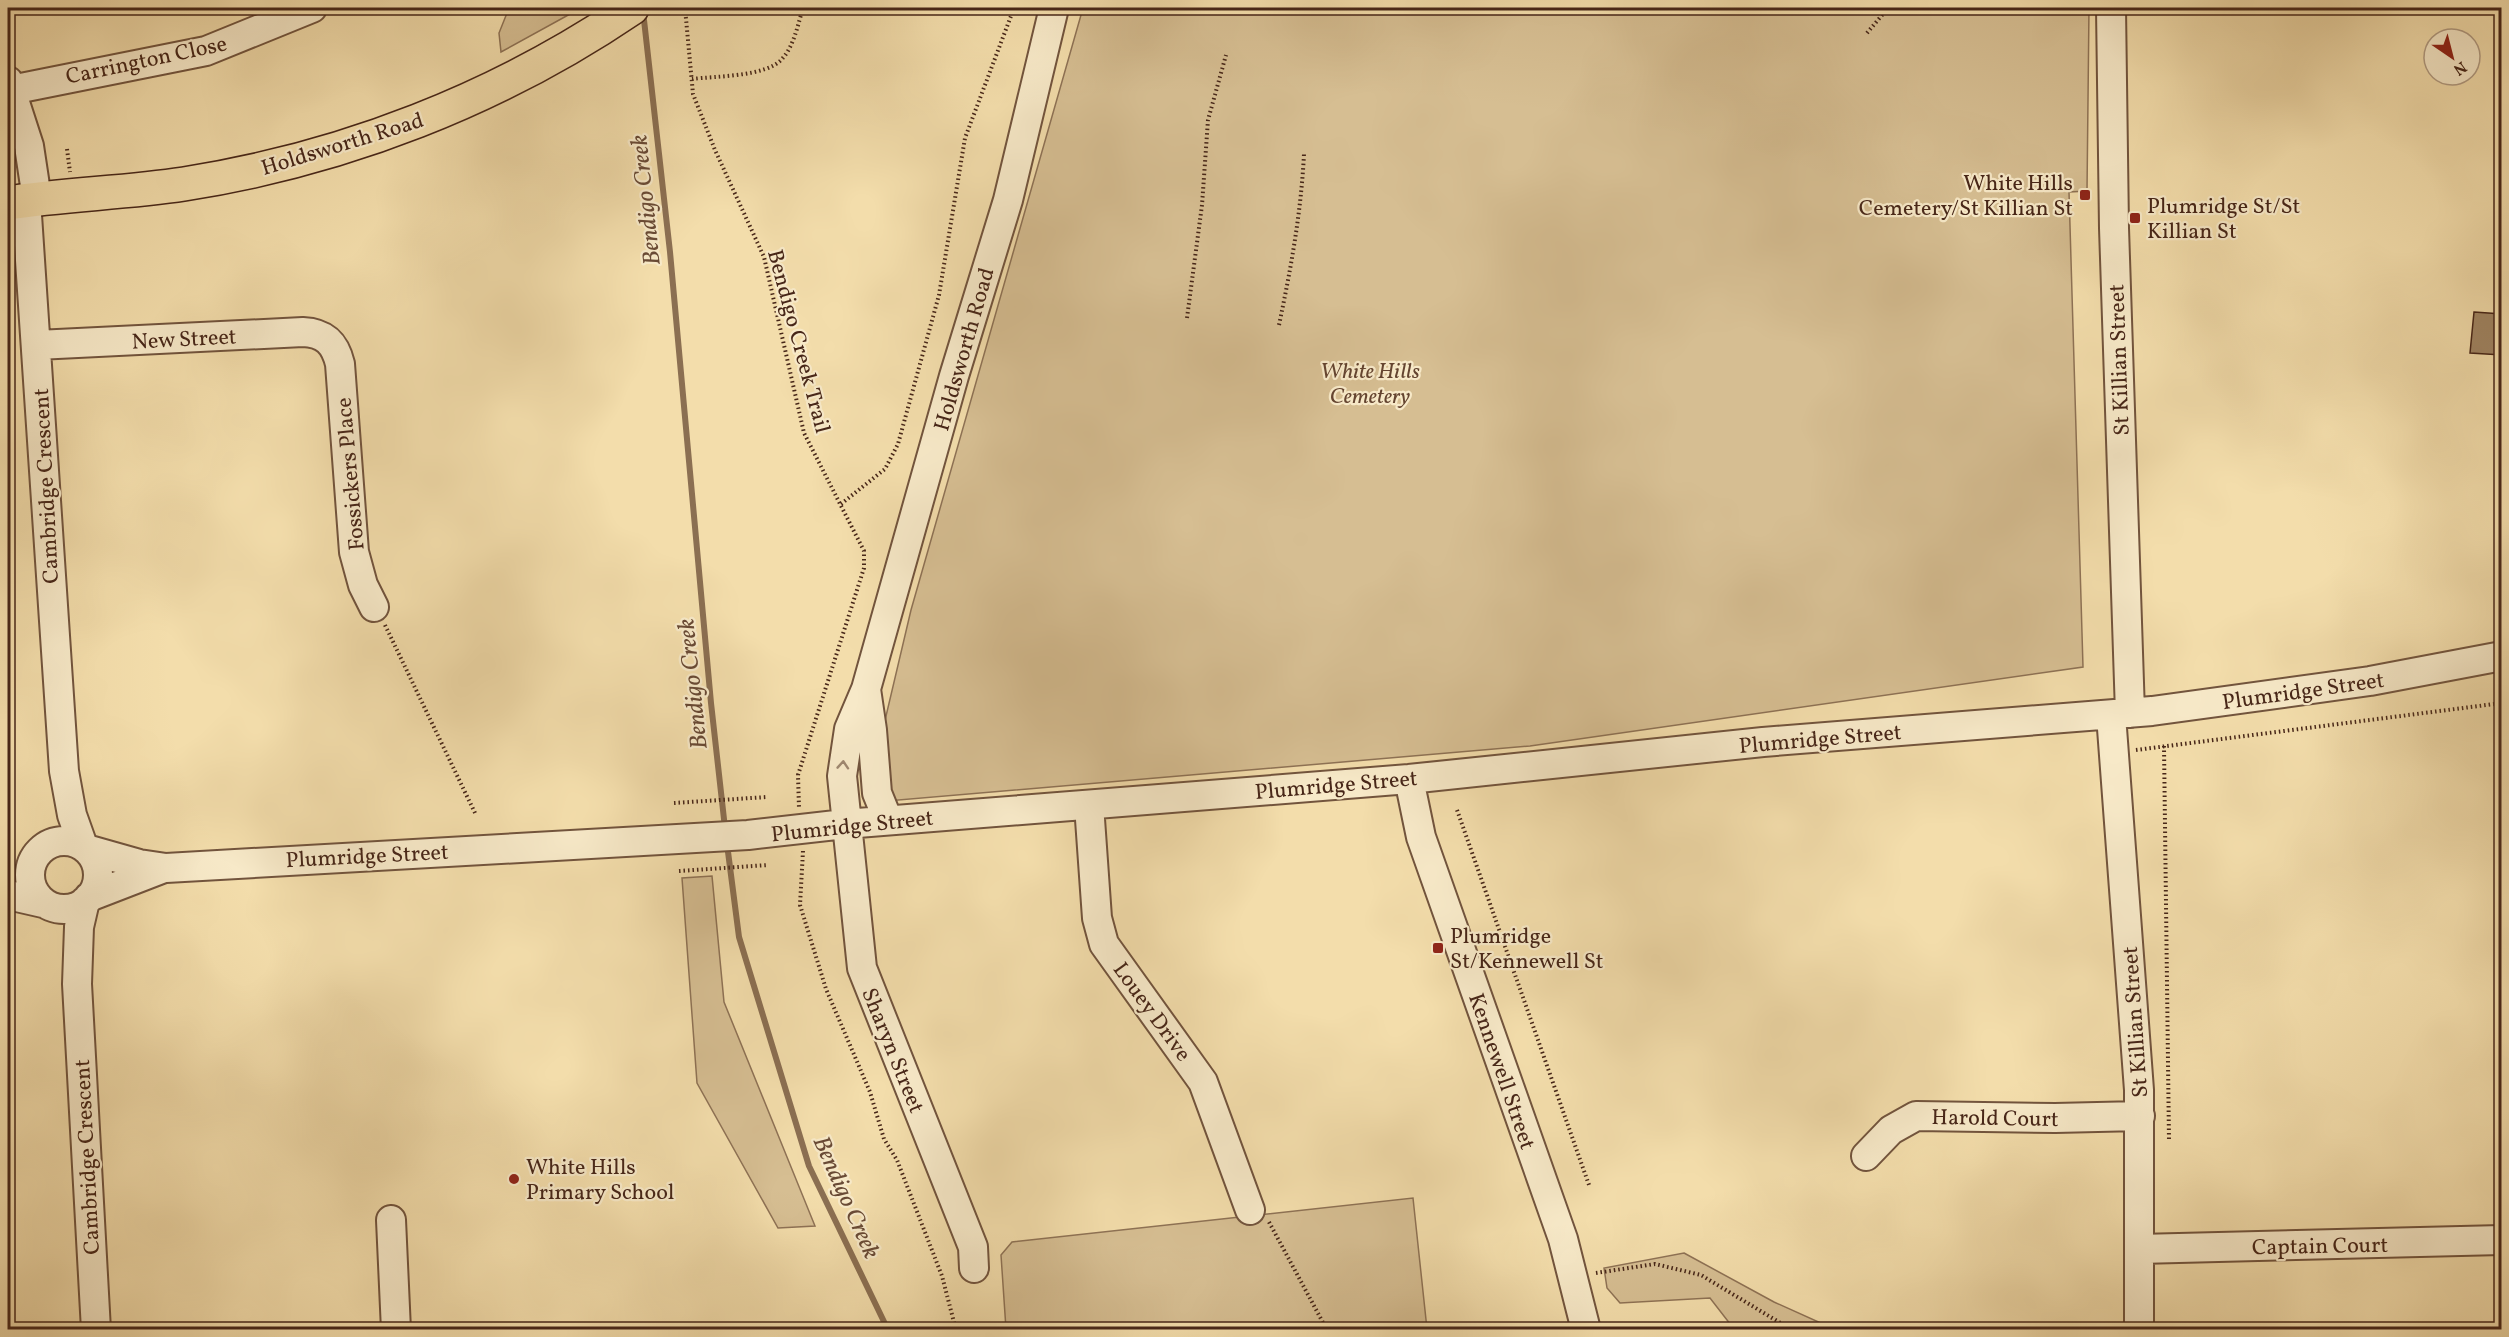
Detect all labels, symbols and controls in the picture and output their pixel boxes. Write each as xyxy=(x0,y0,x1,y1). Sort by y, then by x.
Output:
north arrow xyxy=(2422,27,2482,87)
street label: Carrington Close xyxy=(63,29,230,94)
text: N xyxy=(2448,55,2471,80)
street label: Holdsworth Road xyxy=(258,106,428,185)
water label: Bendigo Creek xyxy=(623,133,671,267)
place label: White Hills Cemetery/St Killian St xyxy=(1859,169,2073,225)
marker: White Hills Cemetery/St Killian St xyxy=(2078,188,2092,202)
place label: Plumridge St/St Killian St xyxy=(2147,192,2301,248)
marker: Plumridge St/St Killian St xyxy=(2128,211,2142,225)
street label: Bendigo Creek Trail xyxy=(758,246,837,437)
street label: Holdsworth Road xyxy=(927,264,1004,435)
street label: St Killian Street xyxy=(2102,283,2139,436)
street label: New Street xyxy=(131,322,238,359)
park label: White Hills Cemetery xyxy=(1320,357,1420,413)
street label: Cambridge Crescent xyxy=(27,387,68,584)
street label: Fossickers Place xyxy=(329,396,374,552)
water label: Bendigo Creek xyxy=(670,617,718,751)
street label: Plumridge Street xyxy=(2220,666,2387,719)
street label: Plumridge Street xyxy=(1738,718,1903,763)
one-way arrow xyxy=(836,761,849,770)
street label: Plumridge Street xyxy=(1254,764,1419,809)
street label: Plumridge Street xyxy=(769,804,935,851)
street label: Plumridge Street xyxy=(285,838,450,877)
place label: Plumridge St/Kennewell St xyxy=(1450,922,1604,978)
marker: Plumridge St/Kennewell St xyxy=(1431,941,1445,955)
street label: St Killian Street xyxy=(2116,945,2157,1099)
street label: Louey Drive xyxy=(1104,956,1198,1069)
street label: Sharyn Street xyxy=(852,984,931,1118)
street label: Kennewell Street xyxy=(1459,990,1542,1154)
street label: Cambridge Crescent xyxy=(68,1058,109,1255)
street label: Harold Court xyxy=(1931,1103,2059,1136)
water label: Bendigo Creek xyxy=(803,1131,887,1265)
place label: White Hills Primary School xyxy=(526,1153,674,1209)
marker: White Hills Primary School xyxy=(507,1172,521,1186)
street label: Captain Court xyxy=(2252,1231,2389,1264)

